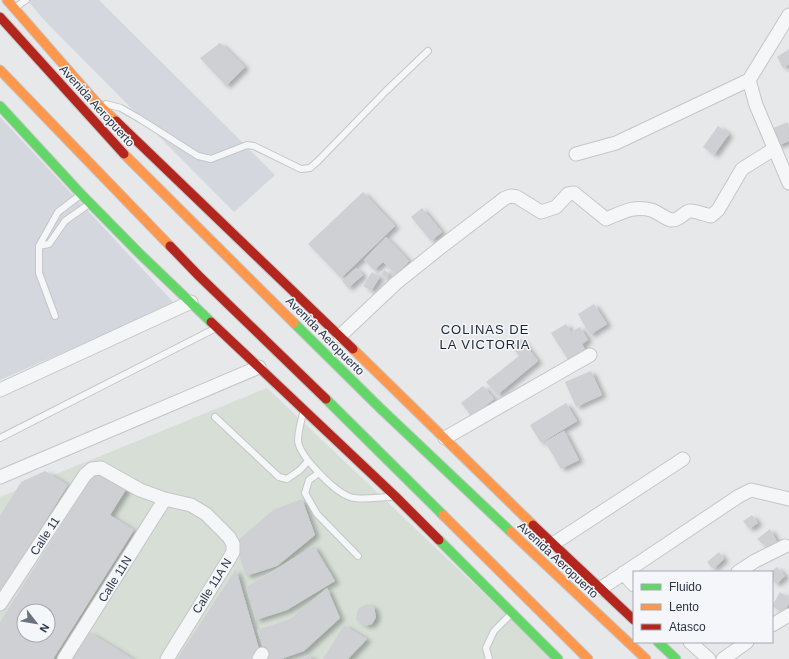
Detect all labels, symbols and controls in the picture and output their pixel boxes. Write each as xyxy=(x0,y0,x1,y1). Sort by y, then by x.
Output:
street label: Avenida Aeropuerto xyxy=(57,62,138,150)
street label: Avenida Aeropuerto xyxy=(283,294,367,378)
district label: COLINAS DE LA VICTORIA xyxy=(440,322,530,352)
street label: Calle 11 xyxy=(27,514,63,558)
street label: Avenida Aeropuerto xyxy=(515,519,601,601)
street label: Calle 11N xyxy=(95,553,135,605)
street label: Calle 11A N xyxy=(190,556,234,616)
legend xyxy=(633,571,773,643)
text: Fluido xyxy=(669,580,702,594)
text: Lento xyxy=(669,600,699,614)
north arrow xyxy=(16,603,56,643)
text: Atasco xyxy=(669,620,706,634)
text: N xyxy=(37,622,52,635)

